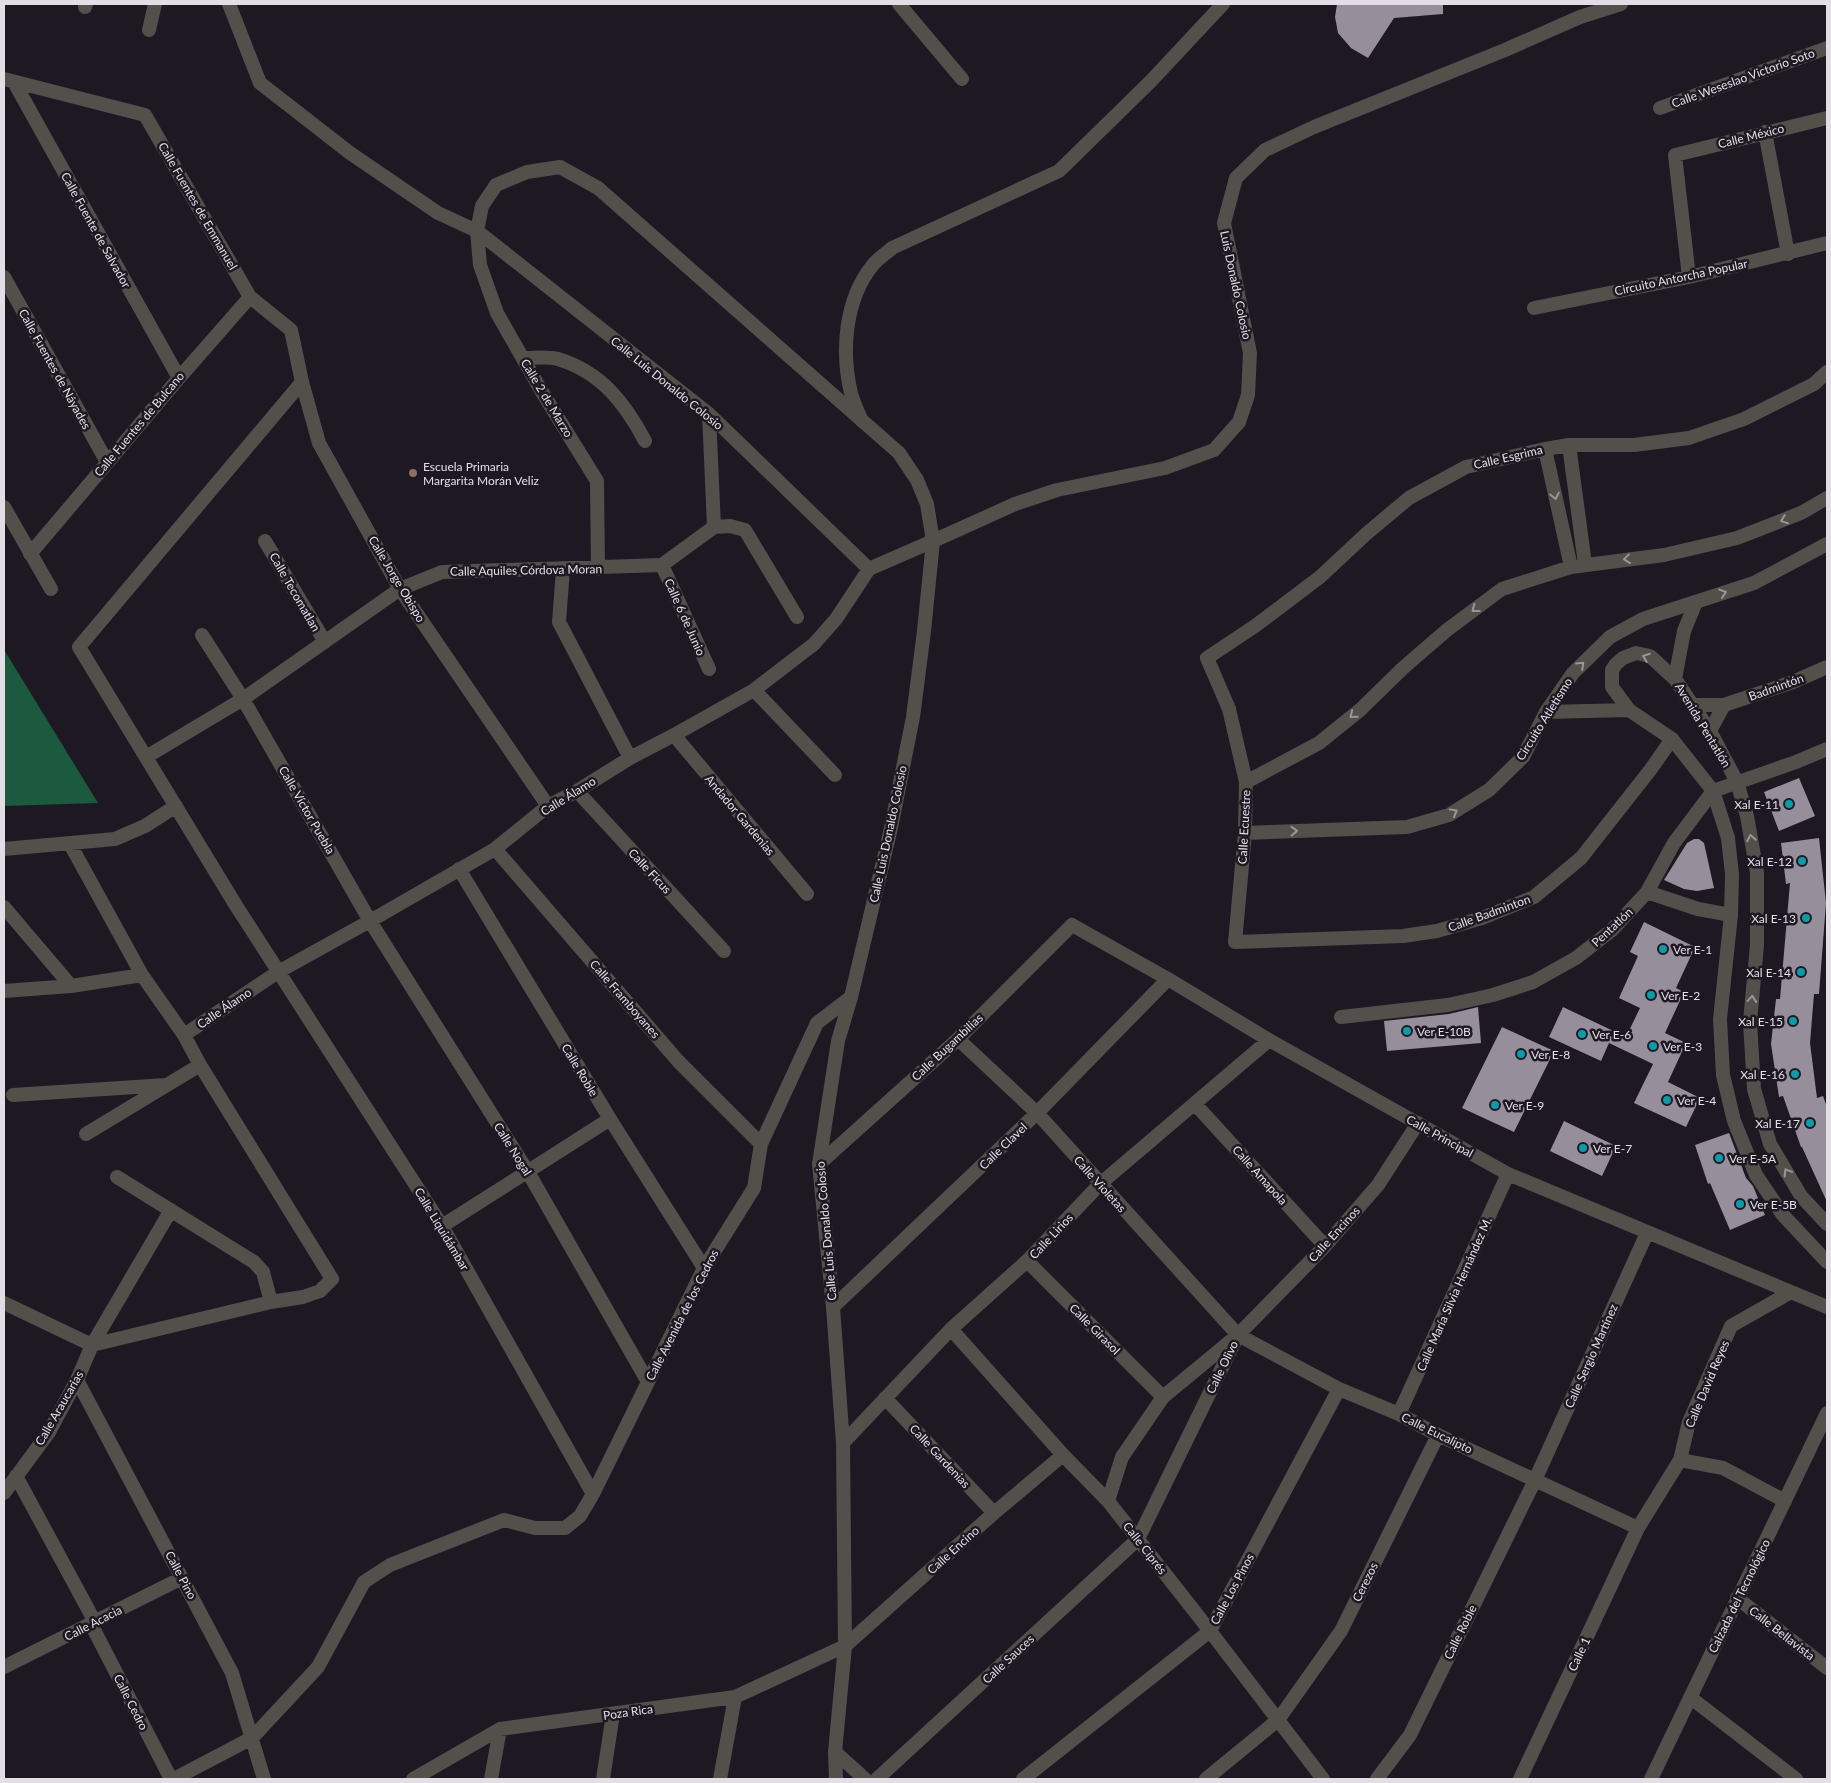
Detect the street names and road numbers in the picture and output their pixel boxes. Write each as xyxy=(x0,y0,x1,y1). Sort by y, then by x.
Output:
street label: Calle Weseslao Victorio Soto xyxy=(1669,45,1817,111)
street label: Calle México xyxy=(1716,121,1786,151)
street label: Calle Fuentes de Emmanuel xyxy=(155,139,241,273)
street label: Calle Fuente de Salvador xyxy=(58,170,134,291)
street label: Luis Donaldo Colosio xyxy=(1217,229,1255,341)
street label: Circuito Antorcha Popular xyxy=(1613,255,1750,298)
street label: Calle Fuentes de Náyades xyxy=(16,306,94,432)
street label: Calle Luis Donaldo Colosio xyxy=(608,333,726,433)
street label: Calle 2 de Marzo xyxy=(518,356,576,440)
street label: Calle Fuentes de Bulcano xyxy=(91,368,187,480)
street label: Calle Esgrima xyxy=(1472,442,1544,472)
street label: Calle Jorge Obispo xyxy=(365,533,429,625)
street label: Calle Tecomatlan xyxy=(266,550,324,634)
street label: Calle Aquiles Córdova Moran xyxy=(450,561,602,579)
street label: Calle 6 de Junio xyxy=(661,576,709,658)
street label: Badmintón xyxy=(1746,670,1806,704)
street label: Circuito Atletismo xyxy=(1513,675,1576,763)
street label: Avenida Pentatlón xyxy=(1672,680,1734,770)
street label: Calle Víctor Puebla xyxy=(276,763,338,857)
street label: Calle Luis Donaldo Colosio xyxy=(866,764,910,904)
street label: Andador Gardenias xyxy=(702,772,778,858)
street label: Calle Álamo xyxy=(538,773,599,819)
street label: Calle Ecuestre xyxy=(1235,789,1253,865)
street label: Calle Ficus xyxy=(625,845,675,897)
street label: Calle Badminton xyxy=(1446,891,1532,935)
street label: Pentatlón xyxy=(1588,904,1636,950)
street label: Calle Framboyanes xyxy=(587,957,663,1041)
street label: Calle Álamo xyxy=(194,984,254,1032)
street label: Calle Bugambilias xyxy=(908,1010,986,1084)
street label: Calle Roble xyxy=(558,1041,602,1099)
street label: Calle Principal xyxy=(1404,1111,1476,1161)
street label: Calle Clavel xyxy=(976,1119,1030,1173)
street label: Calle Nogal xyxy=(491,1120,535,1178)
street label: Calle Amapola xyxy=(1229,1142,1291,1208)
street label: Calle Violetas xyxy=(1071,1153,1129,1215)
street label: Calle Luis Donaldo Colosio xyxy=(812,1160,840,1301)
street label: Calle Liquidámbar xyxy=(411,1185,473,1274)
street label: Calle Encinos xyxy=(1305,1203,1363,1265)
street label: Calle Lirios xyxy=(1026,1210,1076,1262)
street label: Calle María Silvia Hernández M. xyxy=(1413,1214,1495,1373)
street label: Calle Avenida de los Cedros xyxy=(642,1247,722,1383)
street label: Calle Girasol xyxy=(1066,1300,1124,1358)
street label: Calle Sergio Martínez xyxy=(1561,1301,1621,1410)
street label: Calle Olivo xyxy=(1203,1338,1241,1396)
street label: Calle David Reyes xyxy=(1682,1338,1732,1430)
street label: Calle Araucarias xyxy=(32,1368,86,1448)
street label: Calle Eucalipto xyxy=(1399,1409,1475,1457)
street label: Calle Gardenias xyxy=(907,1421,973,1491)
street label: Calle Ciprés xyxy=(1120,1519,1170,1577)
street label: Calle Encino xyxy=(924,1523,982,1577)
street label: Calzada del Tecnológico xyxy=(1705,1536,1773,1655)
street label: Calle Pino xyxy=(162,1548,200,1602)
street label: Calle Los Pinos xyxy=(1207,1551,1257,1627)
street label: Cerezos xyxy=(1349,1560,1381,1604)
street label: Calle Acacia xyxy=(62,1602,124,1644)
street label: Calle Roble xyxy=(1440,1602,1480,1662)
street label: Calle Bellavista xyxy=(1746,1603,1818,1663)
street label: Calle Sauces xyxy=(979,1631,1037,1687)
street label: Calle 1 xyxy=(1565,1634,1593,1673)
street label: Calle Cedro xyxy=(110,1671,152,1733)
street label: Poza Rica xyxy=(602,1701,654,1723)

